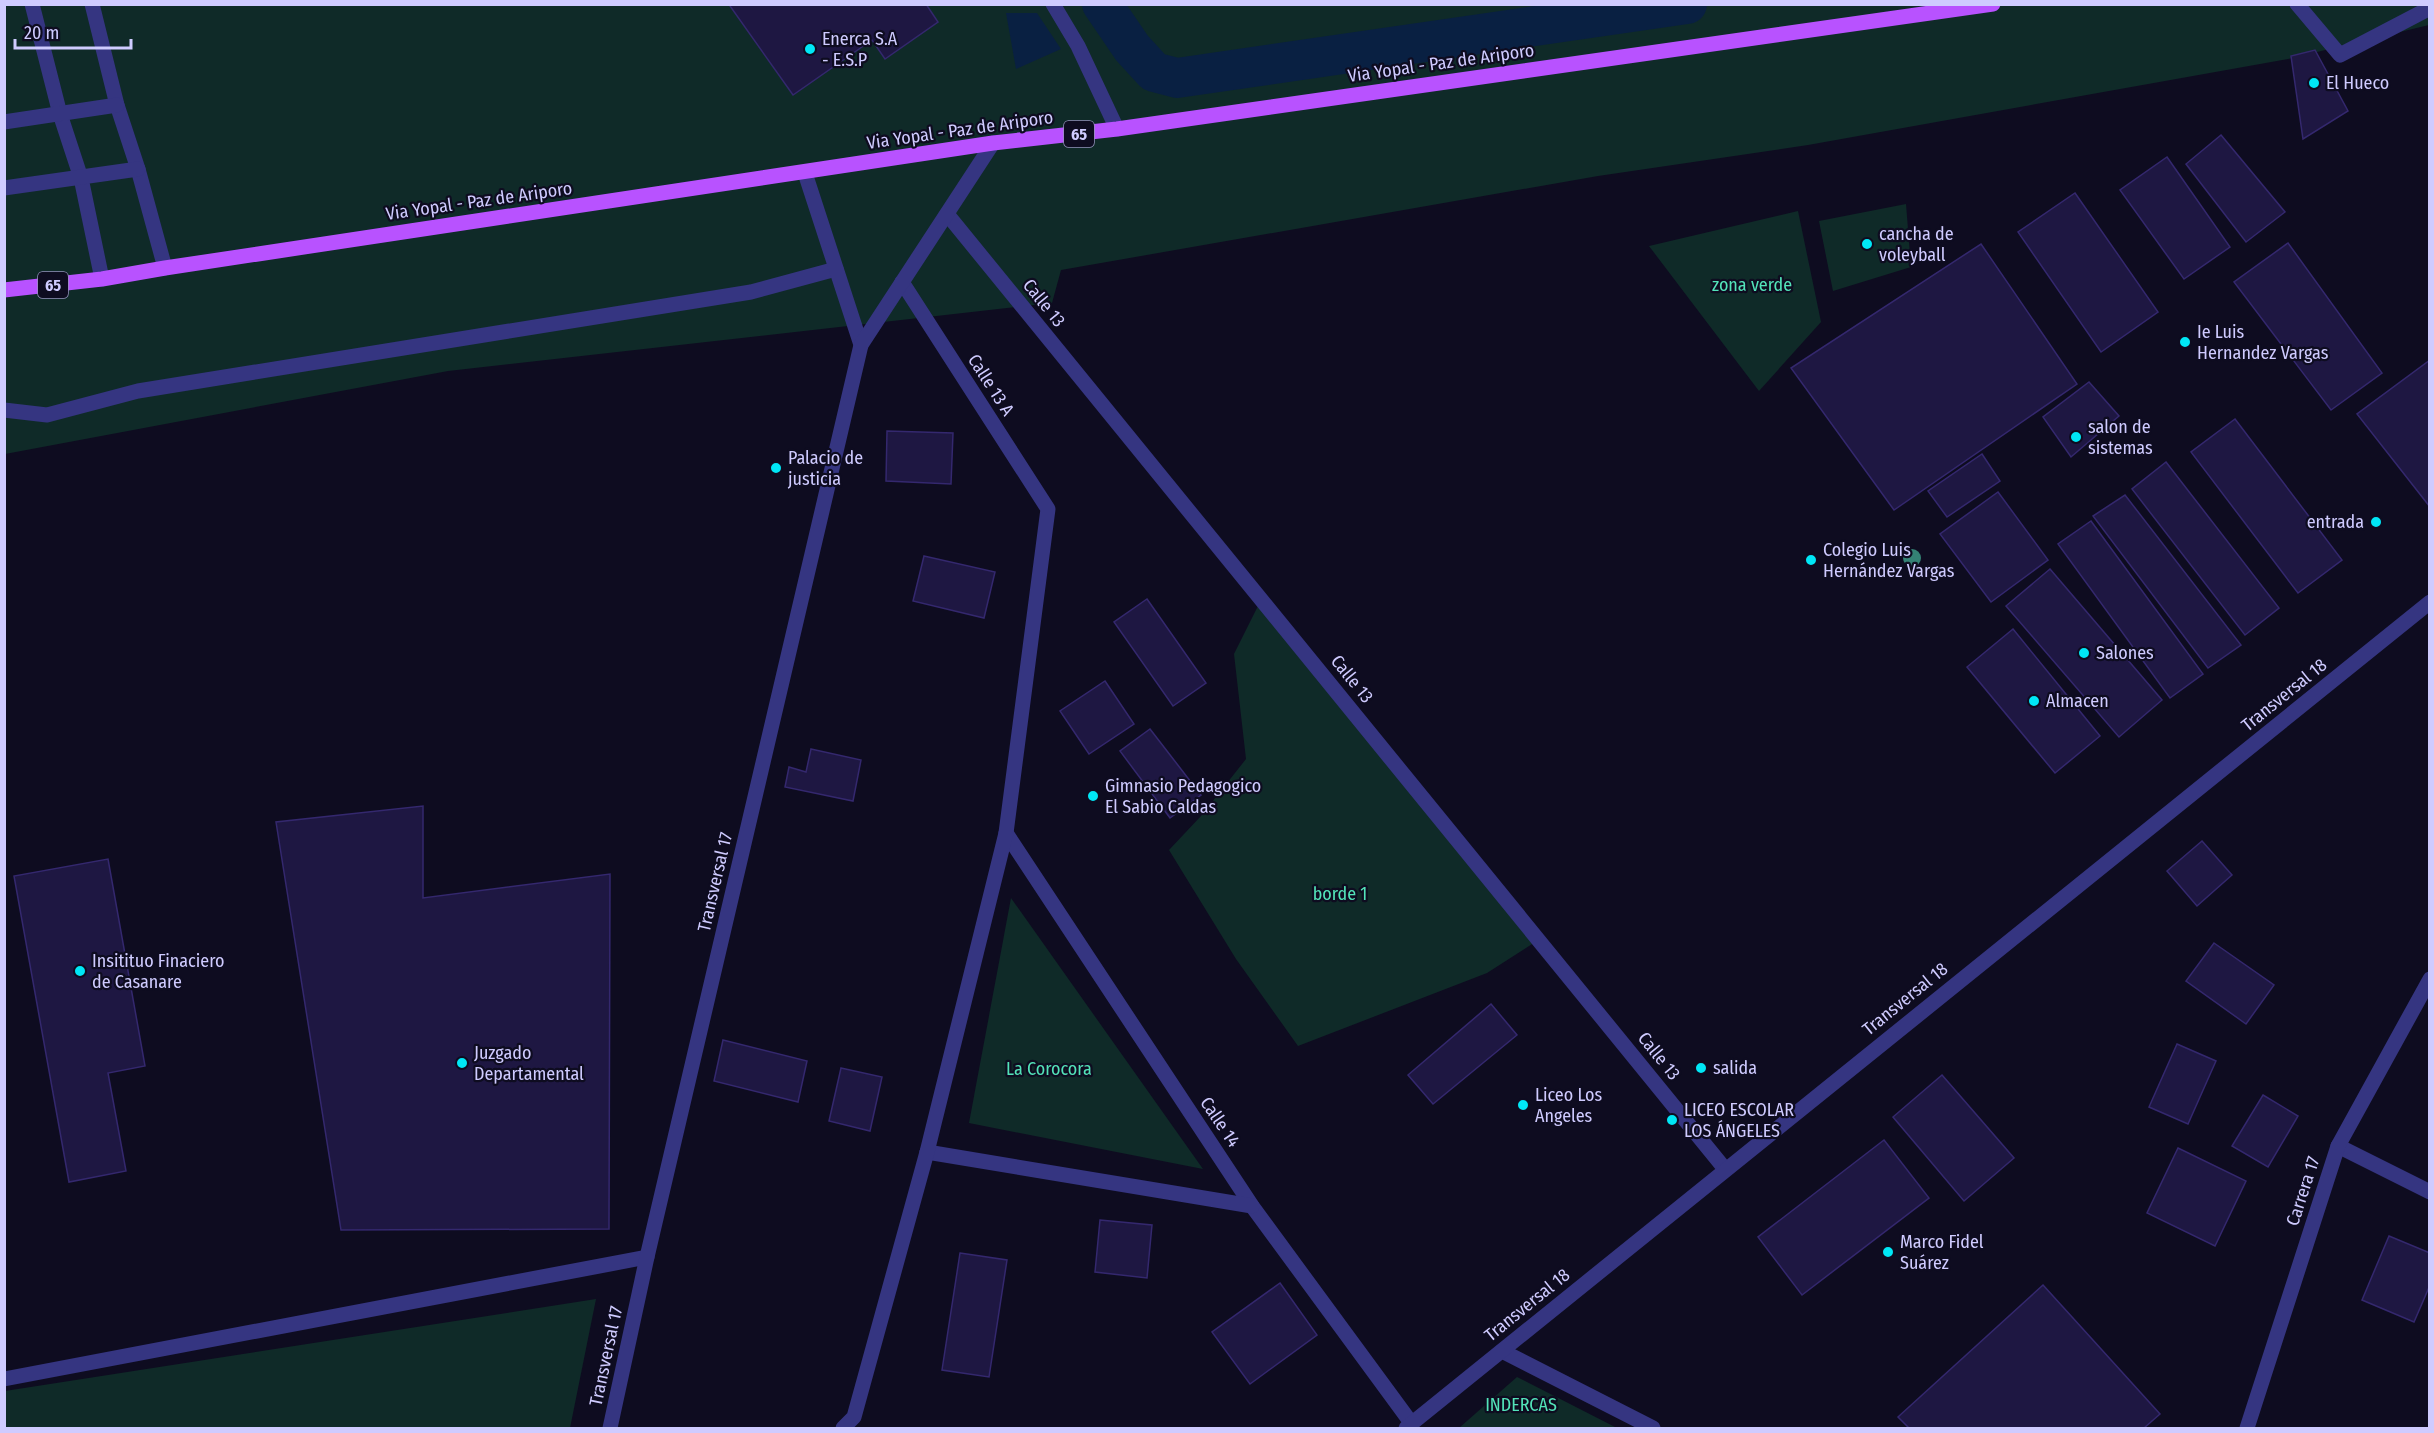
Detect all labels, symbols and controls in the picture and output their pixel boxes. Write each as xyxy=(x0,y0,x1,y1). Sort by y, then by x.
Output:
scale bar xyxy=(15,12,130,50)
text: 20 m xyxy=(24,22,59,44)
place label: Enerca S.A - E.S.P xyxy=(822,28,898,71)
street label: Via Yopal - Paz de Ariporo xyxy=(1346,39,1536,87)
marker: Enerca S.A - E.S.P xyxy=(803,42,817,56)
place label: El Hueco xyxy=(2326,72,2389,94)
marker: El Hueco xyxy=(2307,76,2321,90)
street label: Via Yopal - Paz de Ariporo xyxy=(865,106,1055,154)
road number: 65 xyxy=(1064,121,1094,147)
street label: Via Yopal - Paz de Ariporo xyxy=(384,177,574,225)
place label: cancha de voleyball xyxy=(1879,223,1954,266)
marker: cancha de voleyball xyxy=(1860,237,1874,251)
road number: 65 xyxy=(38,272,68,298)
park label: zona verde xyxy=(1712,274,1792,296)
street label: Calle 13 xyxy=(1018,275,1070,331)
place label: Ie Luis Hernandez Vargas xyxy=(2197,321,2329,364)
marker: Ie Luis Hernandez Vargas xyxy=(2178,335,2192,349)
street label: Calle 13 A xyxy=(963,350,1019,420)
place label: salon de sistemas xyxy=(2088,416,2153,459)
marker: salon de sistemas xyxy=(2069,430,2083,444)
place label: Palacio de justicia xyxy=(787,447,863,490)
marker: Palacio de justicia xyxy=(769,461,783,475)
place label: entrada xyxy=(2307,511,2364,533)
marker: entrada xyxy=(2369,515,2383,529)
place label: Colegio Luis Hernández Vargas xyxy=(1823,539,1955,582)
marker: Colegio Luis Hernández Vargas xyxy=(1804,553,1818,567)
place label: Salones xyxy=(2096,642,2154,664)
marker: Salones xyxy=(2077,646,2091,660)
street label: Calle 13 xyxy=(1326,651,1378,707)
street label: Transversal 18 xyxy=(2237,654,2331,736)
place label: Almacen xyxy=(2046,690,2109,712)
marker: Almacen xyxy=(2027,694,2041,708)
place label: Gimnasio Pedagogico El Sabio Caldas xyxy=(1105,775,1261,818)
marker: Gimnasio Pedagogico El Sabio Caldas xyxy=(1086,789,1100,803)
street label: Transversal 17 xyxy=(693,830,737,934)
park label: borde 1 xyxy=(1313,883,1367,905)
place label: Insitituo Finaciero de Casanare xyxy=(92,950,224,993)
street label: Transversal 18 xyxy=(1858,958,1952,1040)
marker: Insitituo Finaciero de Casanare xyxy=(73,964,87,978)
street label: Calle 13 xyxy=(1633,1028,1685,1084)
place label: Juzgado Departamental xyxy=(474,1042,584,1085)
marker: Juzgado Departamental xyxy=(455,1056,469,1070)
place label: salida xyxy=(1713,1057,1757,1079)
park label: La Corocora xyxy=(1006,1058,1092,1080)
marker: salida xyxy=(1694,1061,1708,1075)
place label: Liceo Los Angeles xyxy=(1535,1084,1603,1127)
street label: Calle 14 xyxy=(1195,1093,1245,1152)
marker: Liceo Los Angeles xyxy=(1516,1098,1530,1112)
place label: LICEO ESCOLAR LOS ÁNGELES xyxy=(1684,1099,1794,1142)
marker: LICEO ESCOLAR LOS ÁNGELES xyxy=(1665,1113,1679,1127)
street label: Carrera 17 xyxy=(2281,1153,2325,1229)
place label: Marco Fidel Suárez xyxy=(1900,1231,1984,1274)
marker: Marco Fidel Suárez xyxy=(1881,1245,1895,1259)
street label: Transversal 18 xyxy=(1480,1264,1574,1346)
street label: Transversal 17 xyxy=(585,1304,627,1408)
park label: INDERCAS xyxy=(1485,1394,1557,1416)

